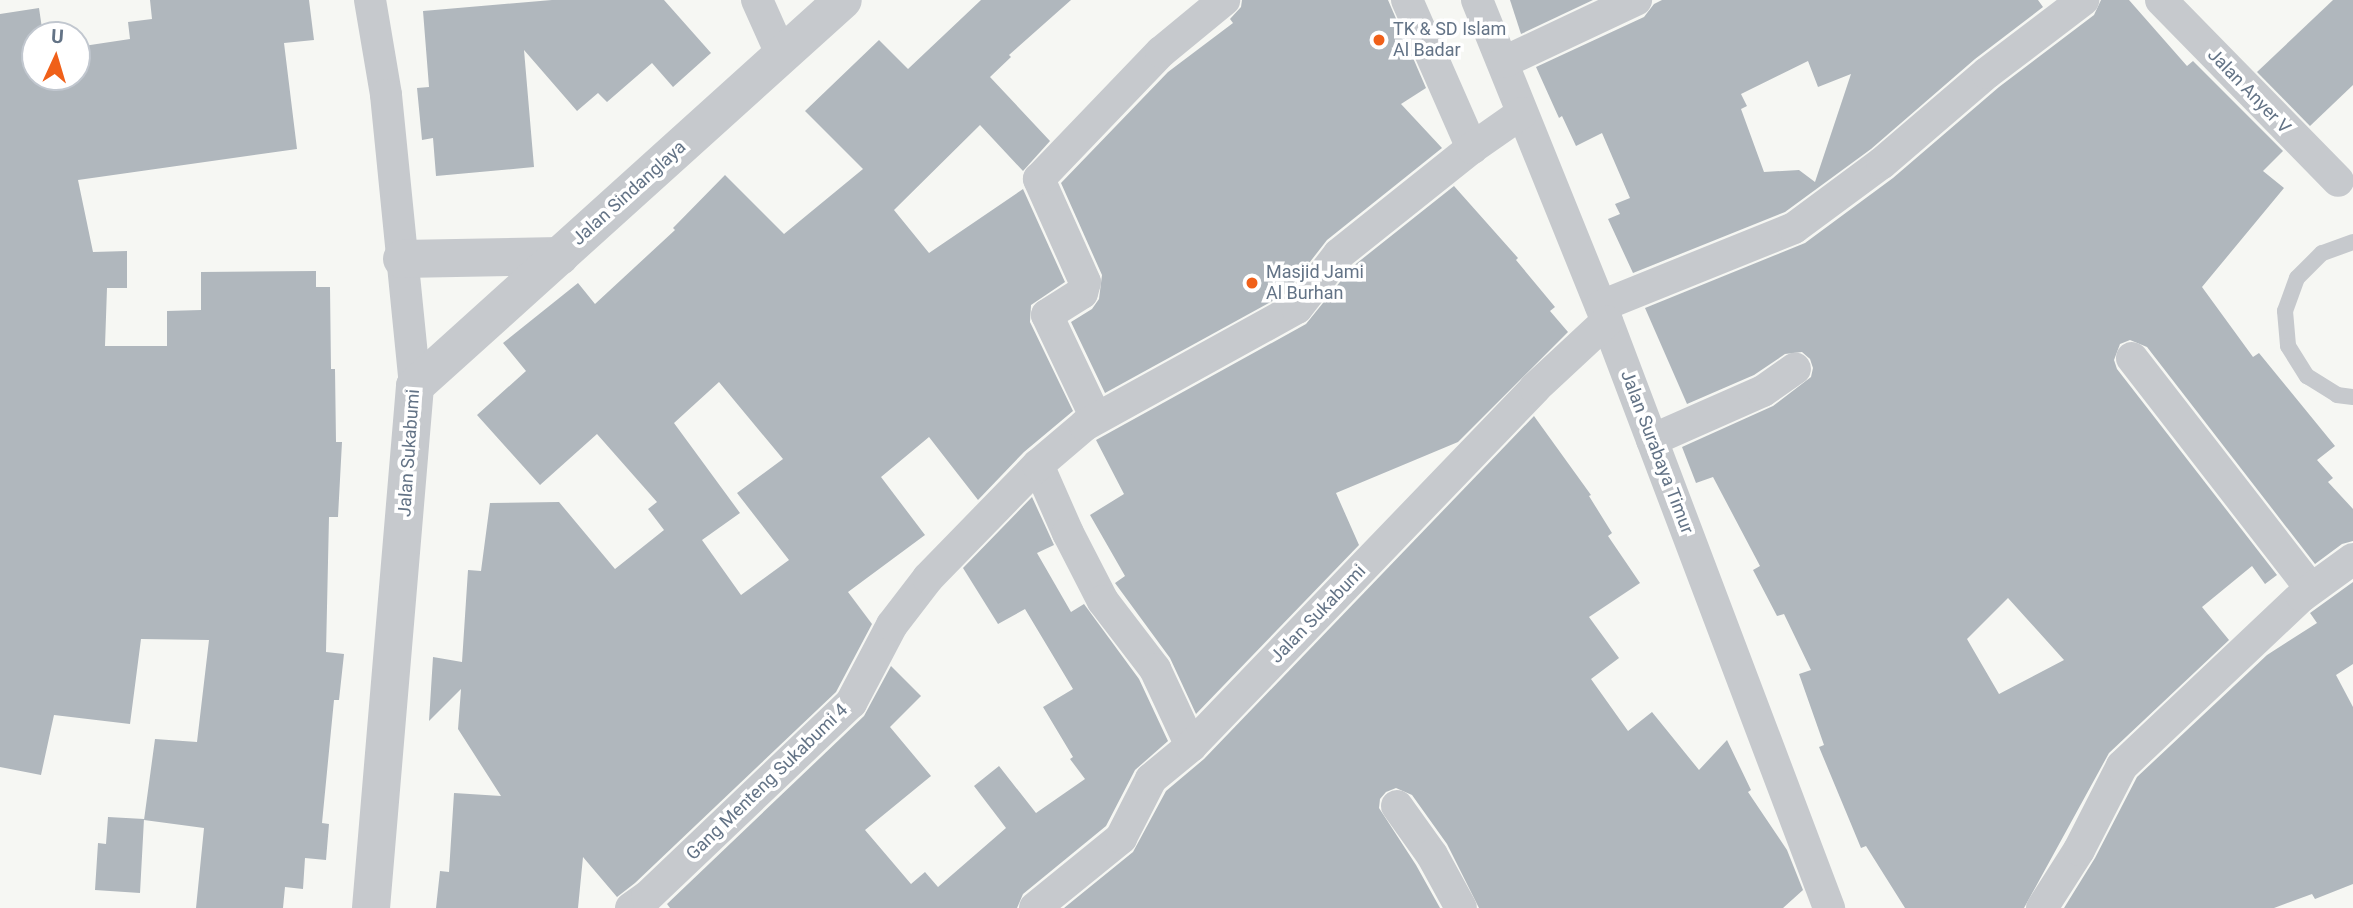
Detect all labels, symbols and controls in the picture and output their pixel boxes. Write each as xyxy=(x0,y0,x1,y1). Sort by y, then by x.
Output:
place label: TK & SD Islam Al Badar xyxy=(1393,19,1506,61)
north arrow xyxy=(21,21,91,91)
text: U xyxy=(50,25,64,48)
marker: TK & SD Islam Al Badar xyxy=(1371,32,1387,48)
street label: Jalan Anyer V xyxy=(2203,44,2295,138)
street label: Jalan Sindanglaya xyxy=(568,136,690,250)
place label: Masjid Jami Al Burhan xyxy=(1266,262,1364,304)
marker: Masjid Jami Al Burhan xyxy=(1244,275,1260,291)
street label: Jalan Surabaya Timur xyxy=(1616,367,1698,537)
street label: Jalan Sukabumi xyxy=(394,388,424,518)
street label: Jalan Sukabumi xyxy=(1266,560,1370,668)
street label: Gang Menteng Sukabumi 4 xyxy=(682,699,852,865)

